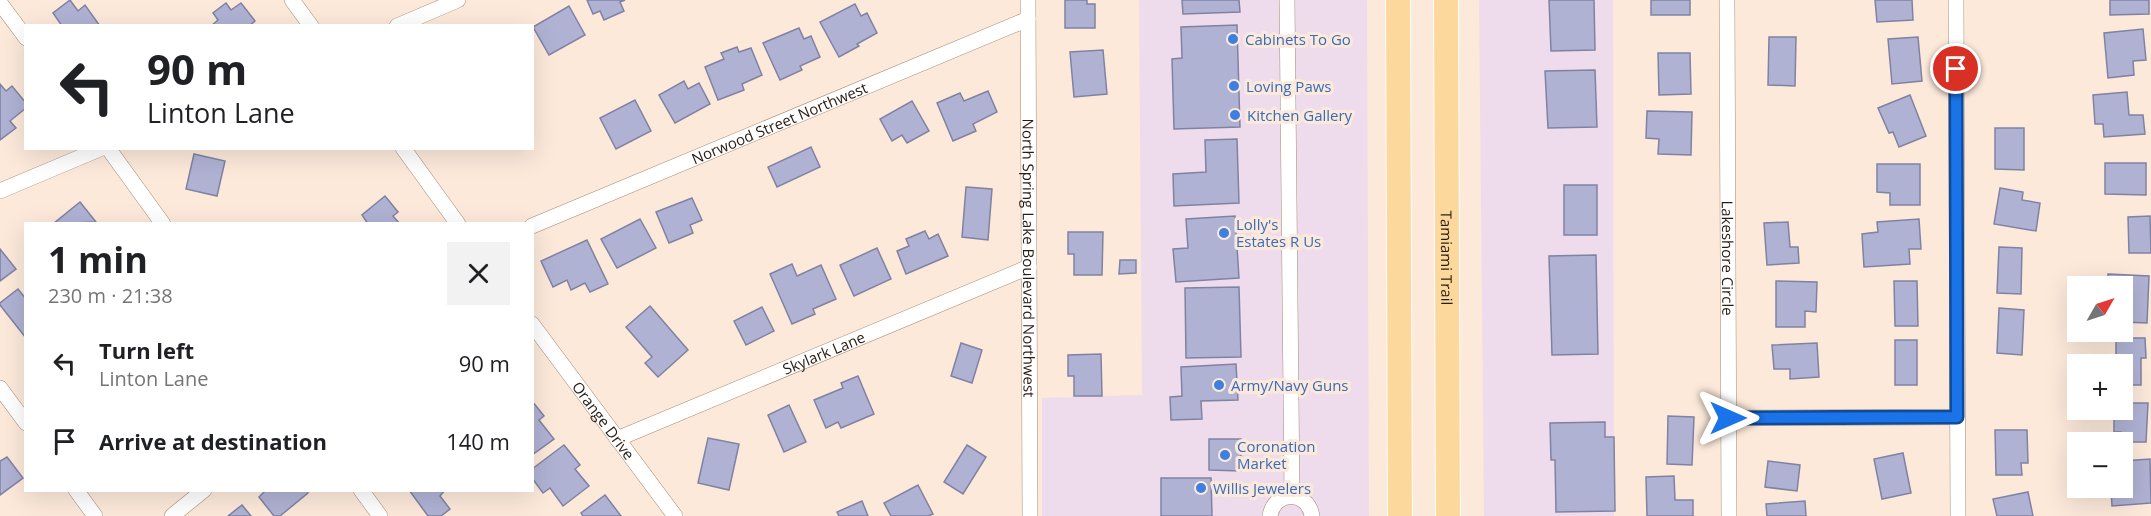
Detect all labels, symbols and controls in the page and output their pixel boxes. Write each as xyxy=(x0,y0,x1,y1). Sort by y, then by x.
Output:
place label: Cabinets To Go xyxy=(1245,29,1351,49)
marker: Cabinets To Go xyxy=(1226,32,1240,46)
text: 90 m xyxy=(147,40,247,97)
pin xyxy=(1930,43,1981,94)
icon: left xyxy=(48,48,126,126)
icon: arrive xyxy=(1939,52,1972,85)
place label: Loving Paws xyxy=(1246,76,1332,96)
street label: Norwood Street Northwest xyxy=(688,77,870,168)
marker: Loving Paws xyxy=(1227,79,1241,93)
text: Linton Lane xyxy=(147,94,295,131)
place label: Kitchen Gallery xyxy=(1247,105,1353,125)
marker: Kitchen Gallery xyxy=(1228,108,1242,122)
street label: North Spring Lake Boulevard Northwest xyxy=(1018,119,1040,397)
street label: Lakeshore Circle xyxy=(1718,200,1738,316)
street label: Tamiami Trail xyxy=(1437,211,1457,305)
place label: Lolly's Estates R Us xyxy=(1236,214,1321,251)
marker: Lolly's Estates R Us xyxy=(1217,226,1231,240)
text: 1 min xyxy=(48,235,148,284)
button: close xyxy=(447,242,510,305)
north arrow xyxy=(2067,276,2133,342)
map controls xyxy=(2067,276,2133,498)
text: 230 m · 21:38 xyxy=(48,282,173,309)
street label: Skylark Lane xyxy=(779,327,868,379)
text: Turn left xyxy=(99,335,194,365)
icon: left xyxy=(48,347,81,380)
text: 90 m xyxy=(459,348,510,378)
button: + xyxy=(2067,354,2133,420)
text: Linton Lane xyxy=(99,365,208,392)
place label: Army/Navy Guns xyxy=(1231,375,1349,395)
street label: Orange Drive xyxy=(568,377,639,463)
marker: Army/Navy Guns xyxy=(1212,378,1226,392)
position arrow xyxy=(1696,386,1760,450)
icon: arrive xyxy=(48,425,81,458)
text: Arrive at destination xyxy=(99,426,327,456)
text: 140 m xyxy=(446,426,510,456)
button: − xyxy=(2067,432,2133,498)
place label: Coronation Market xyxy=(1237,436,1316,473)
marker: Coronation Market xyxy=(1218,448,1232,462)
place label: Willis Jewelers xyxy=(1213,478,1311,498)
marker: Willis Jewelers xyxy=(1194,481,1208,495)

